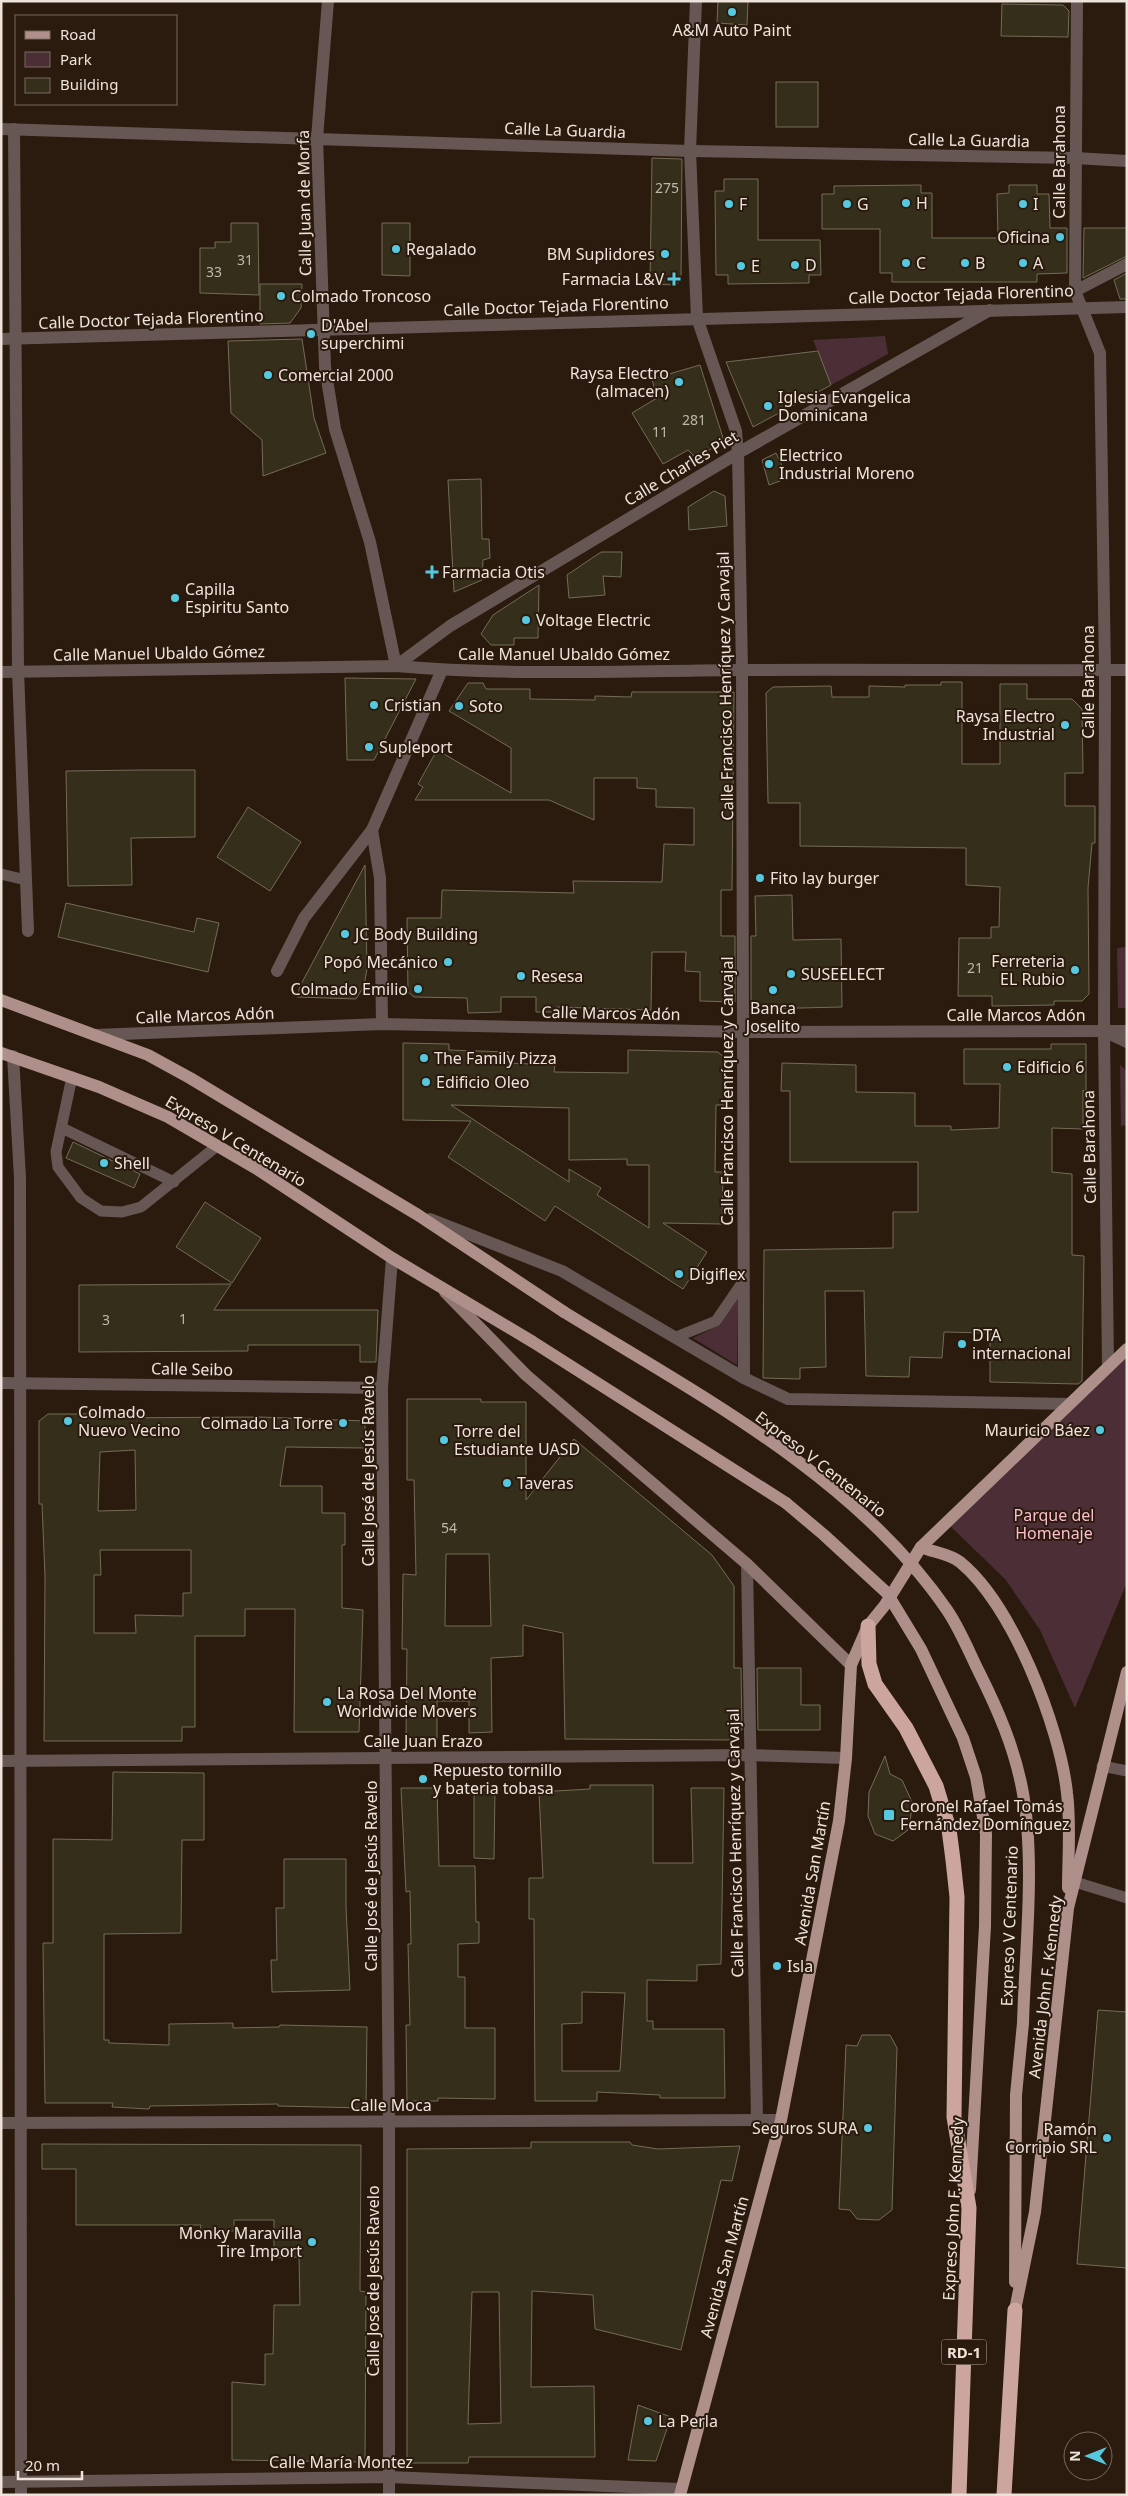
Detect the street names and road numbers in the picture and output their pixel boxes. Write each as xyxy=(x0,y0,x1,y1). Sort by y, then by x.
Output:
street label: Calle Barahona xyxy=(1048,105,1070,219)
street label: Calle La Guardia xyxy=(504,117,626,143)
street label: Calle La Guardia xyxy=(908,128,1030,152)
street label: Calle Juan de Morfa xyxy=(292,130,316,276)
street label: Calle Doctor Tejada Florentino xyxy=(848,279,1074,309)
street label: Calle Doctor Tejada Florentino xyxy=(443,291,669,321)
street label: Calle Doctor Tejada Florentino xyxy=(38,304,264,334)
street label: Calle Charles Piet xyxy=(620,425,742,511)
street label: Calle Francisco Henríquez y Carvajal xyxy=(712,551,738,821)
street label: Calle Barahona xyxy=(1077,625,1099,739)
street label: Calle Manuel Ubaldo Gómez xyxy=(53,640,265,666)
street label: Calle Manuel Ubaldo Gómez xyxy=(458,643,670,665)
street label: Calle Francisco Henríquez y Carvajal xyxy=(716,956,738,1226)
street label: Calle Marcos Adón xyxy=(541,1001,681,1025)
street label: Calle Marcos Adón xyxy=(135,1002,275,1028)
street label: Calle Marcos Adón xyxy=(946,1004,1086,1026)
street label: Expreso V Centenario xyxy=(161,1090,311,1192)
street label: Calle Barahona xyxy=(1077,1090,1101,1204)
street label: Calle Seibo xyxy=(151,1357,233,1381)
street label: Calle José de Jesús Ravelo xyxy=(357,1375,379,1567)
street label: Expreso V Centenario xyxy=(751,1406,891,1522)
street label: Calle Francisco Henríquez y Carvajal xyxy=(722,1708,748,1978)
street label: Calle Juan Erazo xyxy=(363,1730,483,1752)
street label: Calle José de Jesús Ravelo xyxy=(360,1780,382,1972)
street label: Avenida San Martín xyxy=(788,1799,836,1947)
street label: Expreso V Centenario xyxy=(995,1845,1023,2007)
street label: Avenida John F. Kennedy xyxy=(1023,1894,1067,2080)
street label: Calle Moca xyxy=(350,2094,432,2116)
street label: Expreso John F. Kennedy xyxy=(937,2116,969,2301)
street label: Calle José de Jesús Ravelo xyxy=(362,2185,384,2377)
street label: Avenida San Martín xyxy=(694,2194,754,2340)
road number: RD-1 xyxy=(942,2340,986,2364)
street label: Calle María Montez xyxy=(269,2451,413,2473)

